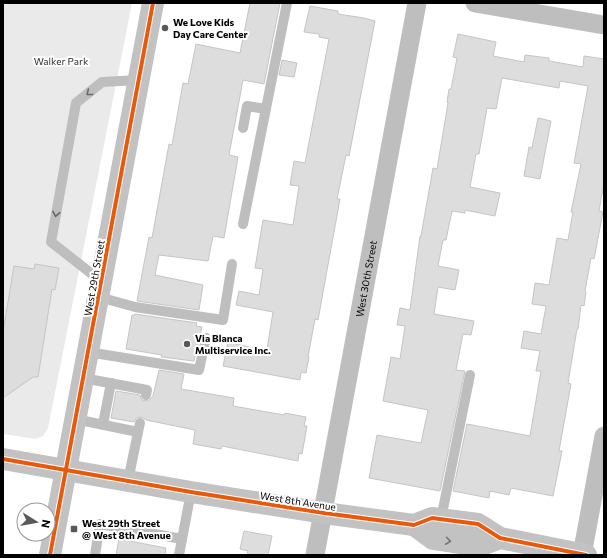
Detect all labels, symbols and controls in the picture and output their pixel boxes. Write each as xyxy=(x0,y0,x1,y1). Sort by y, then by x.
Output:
place label: We Love Kids Day Care Center xyxy=(173,16,248,40)
marker: We Love Kids Day Care Center xyxy=(160,23,170,33)
park label: Walker Park xyxy=(34,55,89,67)
one-way arrow xyxy=(87,88,94,95)
one-way arrow xyxy=(52,211,61,218)
street label: West 29th Street xyxy=(81,239,107,317)
street label: West 30th Street xyxy=(353,239,379,318)
place label: Via Blanca Multiservice Inc. xyxy=(195,332,271,356)
marker: Via Blanca Multiservice Inc. xyxy=(182,339,192,349)
street label: West 8th Avenue xyxy=(259,489,337,513)
north arrow xyxy=(16,502,56,542)
place label: West 29th Street @ West 8th Avenue xyxy=(82,517,171,541)
text: N xyxy=(39,519,53,529)
marker: West 29th Street @ West 8th Avenue xyxy=(69,524,79,534)
one-way arrow xyxy=(445,536,451,545)

